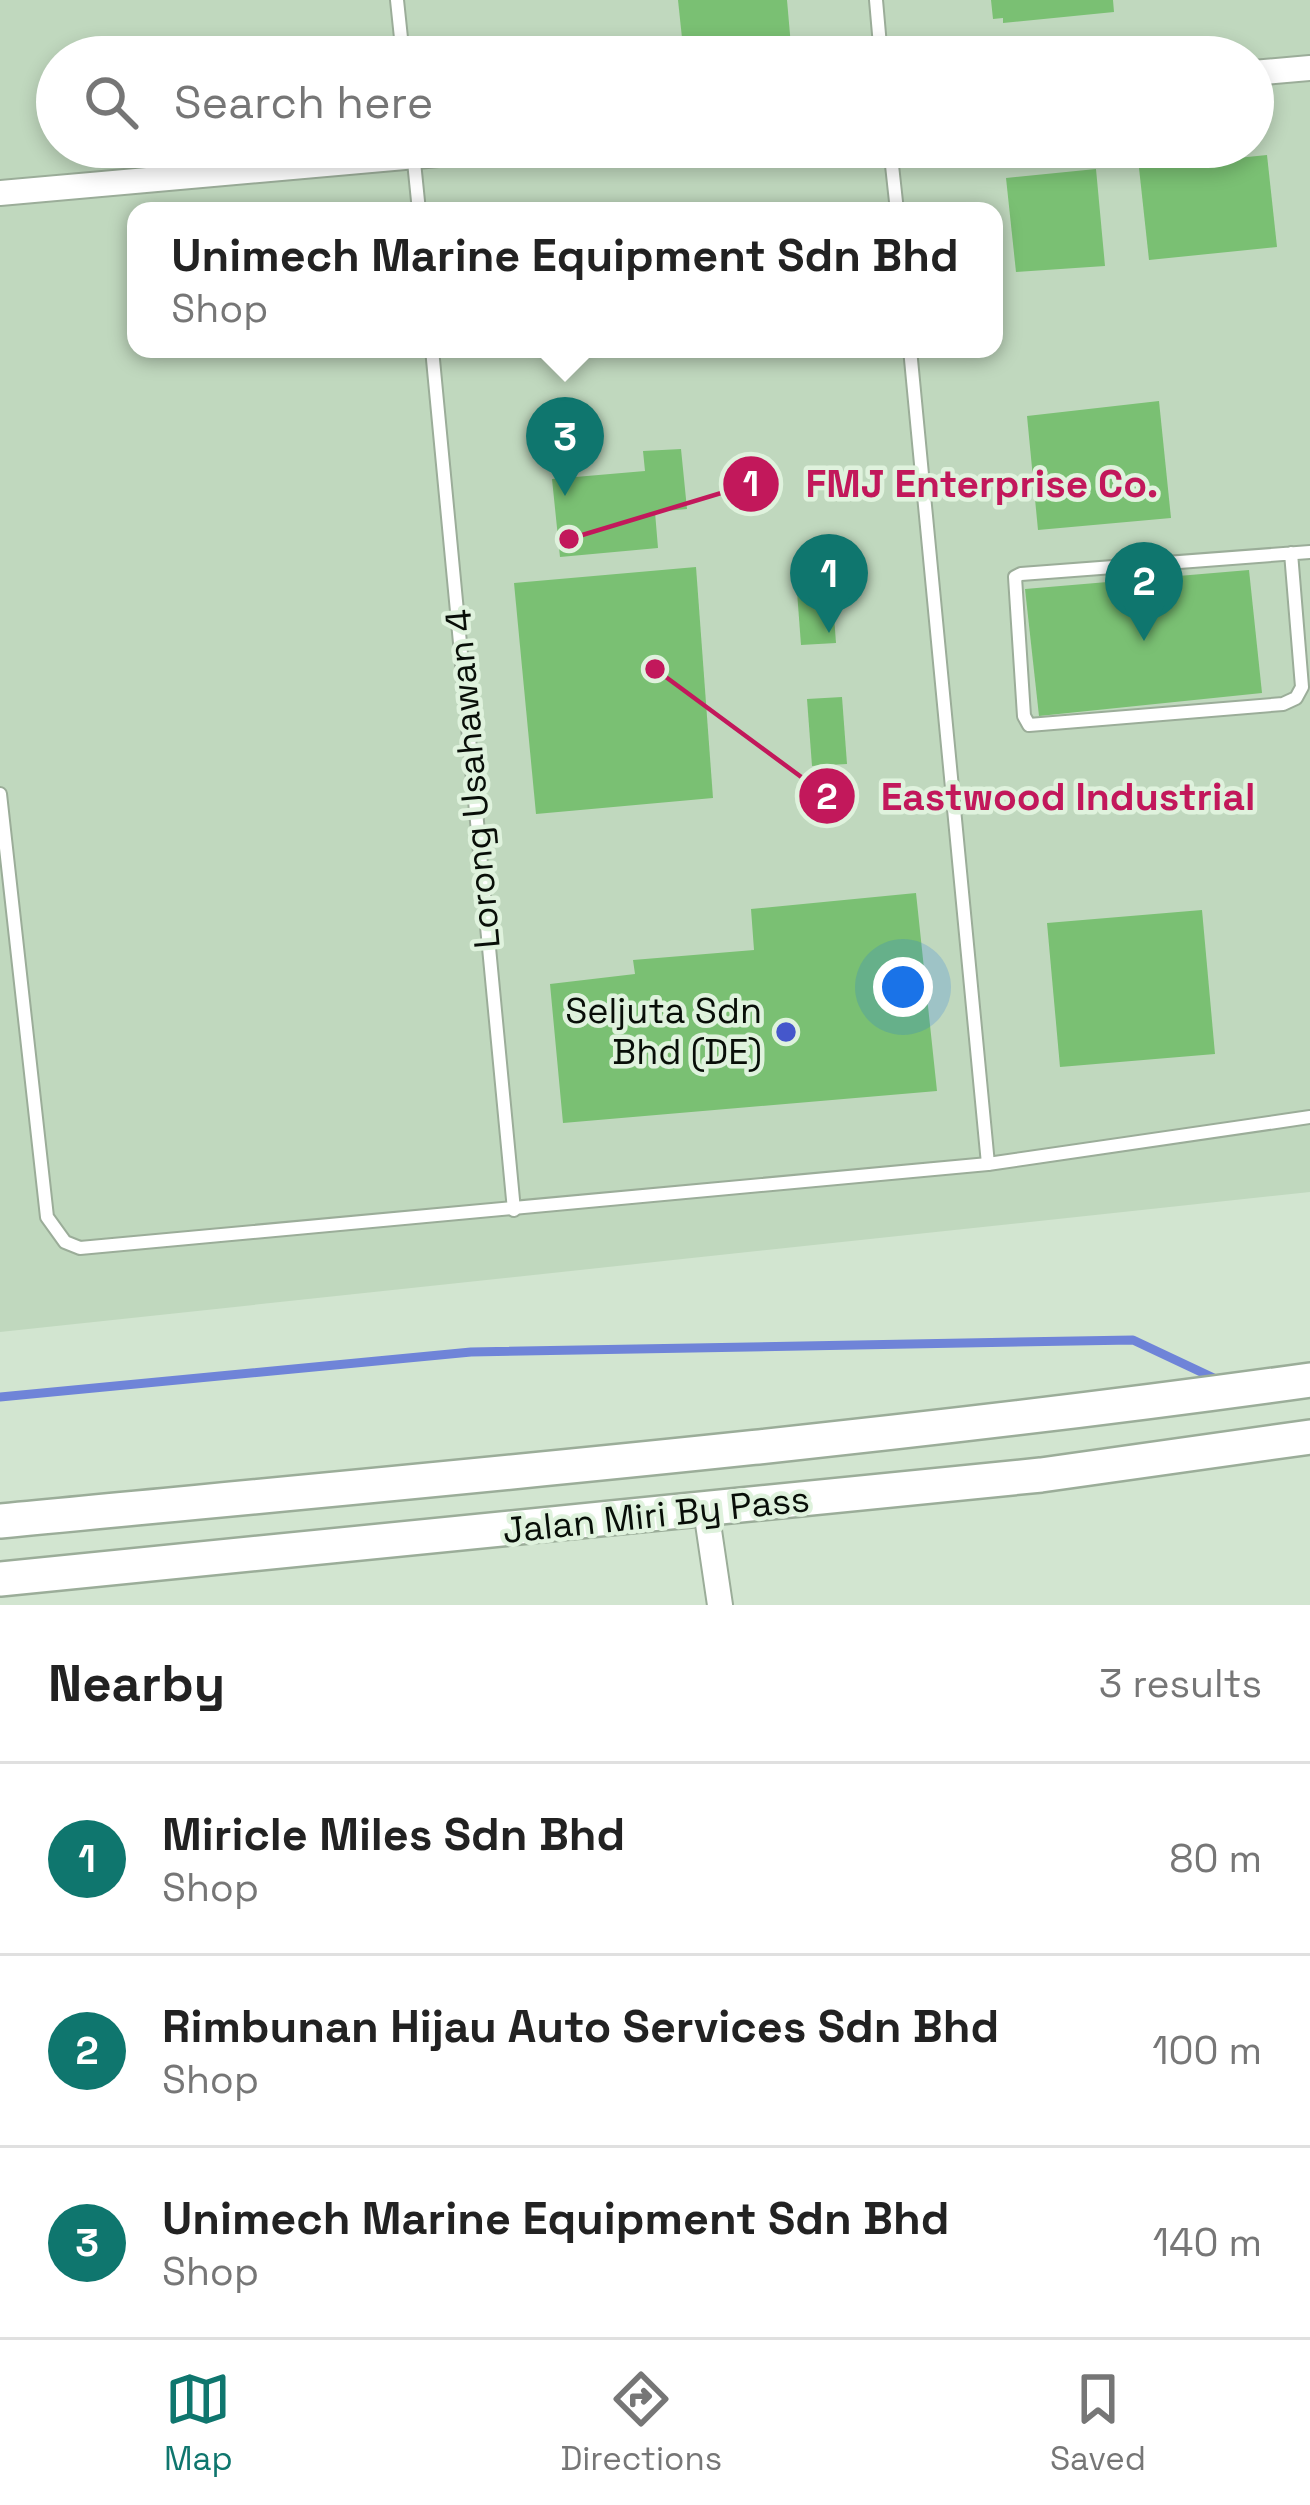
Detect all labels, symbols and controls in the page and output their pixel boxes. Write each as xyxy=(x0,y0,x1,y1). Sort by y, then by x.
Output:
search box xyxy=(36,36,1274,168)
icon: search xyxy=(78,69,144,135)
text: Search here xyxy=(174,74,433,131)
popup xyxy=(127,202,1003,358)
text: Unimech Marine Equipment Sdn Bhd xyxy=(171,227,959,284)
text: Shop xyxy=(171,284,268,333)
pin: 3 xyxy=(526,397,604,496)
callout: FMJ Enterprise Co. xyxy=(721,446,1182,521)
text: FMJ Enterprise Co. xyxy=(806,459,1158,508)
text: 1 xyxy=(743,461,759,507)
pin: 1 xyxy=(790,534,868,633)
pin: 2 xyxy=(1105,542,1183,641)
street label: Lorong Usahawan 4 xyxy=(435,607,511,951)
callout: Eastwood Industrial xyxy=(797,758,1280,833)
text: Eastwood Industrial xyxy=(881,772,1255,821)
text: 2 xyxy=(816,774,838,820)
your location xyxy=(873,957,933,1017)
place label: Seljuta Sdn Bhd (DE) xyxy=(565,988,762,1075)
marker: Seljuta Sdn Bhd (DE) xyxy=(773,1019,799,1045)
street label: Jalan Miri By Pass xyxy=(500,1476,812,1554)
text: Nearby xyxy=(48,1651,225,1716)
text: 3 results xyxy=(1099,1659,1262,1708)
text: Miricle Miles Sdn Bhd xyxy=(162,1806,625,1863)
text: 1 xyxy=(78,1834,96,1883)
text: 80 m xyxy=(1169,1834,1262,1883)
text: Shop xyxy=(162,1863,259,1912)
text: Rimbunan Hijau Auto Services Sdn Bhd xyxy=(162,1998,999,2055)
text: 2 xyxy=(75,2026,99,2075)
text: 100 m xyxy=(1152,2026,1262,2075)
text: Shop xyxy=(162,2055,259,2104)
text: Unimech Marine Equipment Sdn Bhd xyxy=(162,2190,949,2247)
text: 3 xyxy=(75,2218,99,2267)
text: 140 m xyxy=(1153,2218,1262,2267)
text: Shop xyxy=(162,2247,259,2296)
tab: Map xyxy=(164,2366,233,2480)
tab: Directions xyxy=(560,2366,722,2480)
tab: Saved xyxy=(1050,2366,1146,2480)

